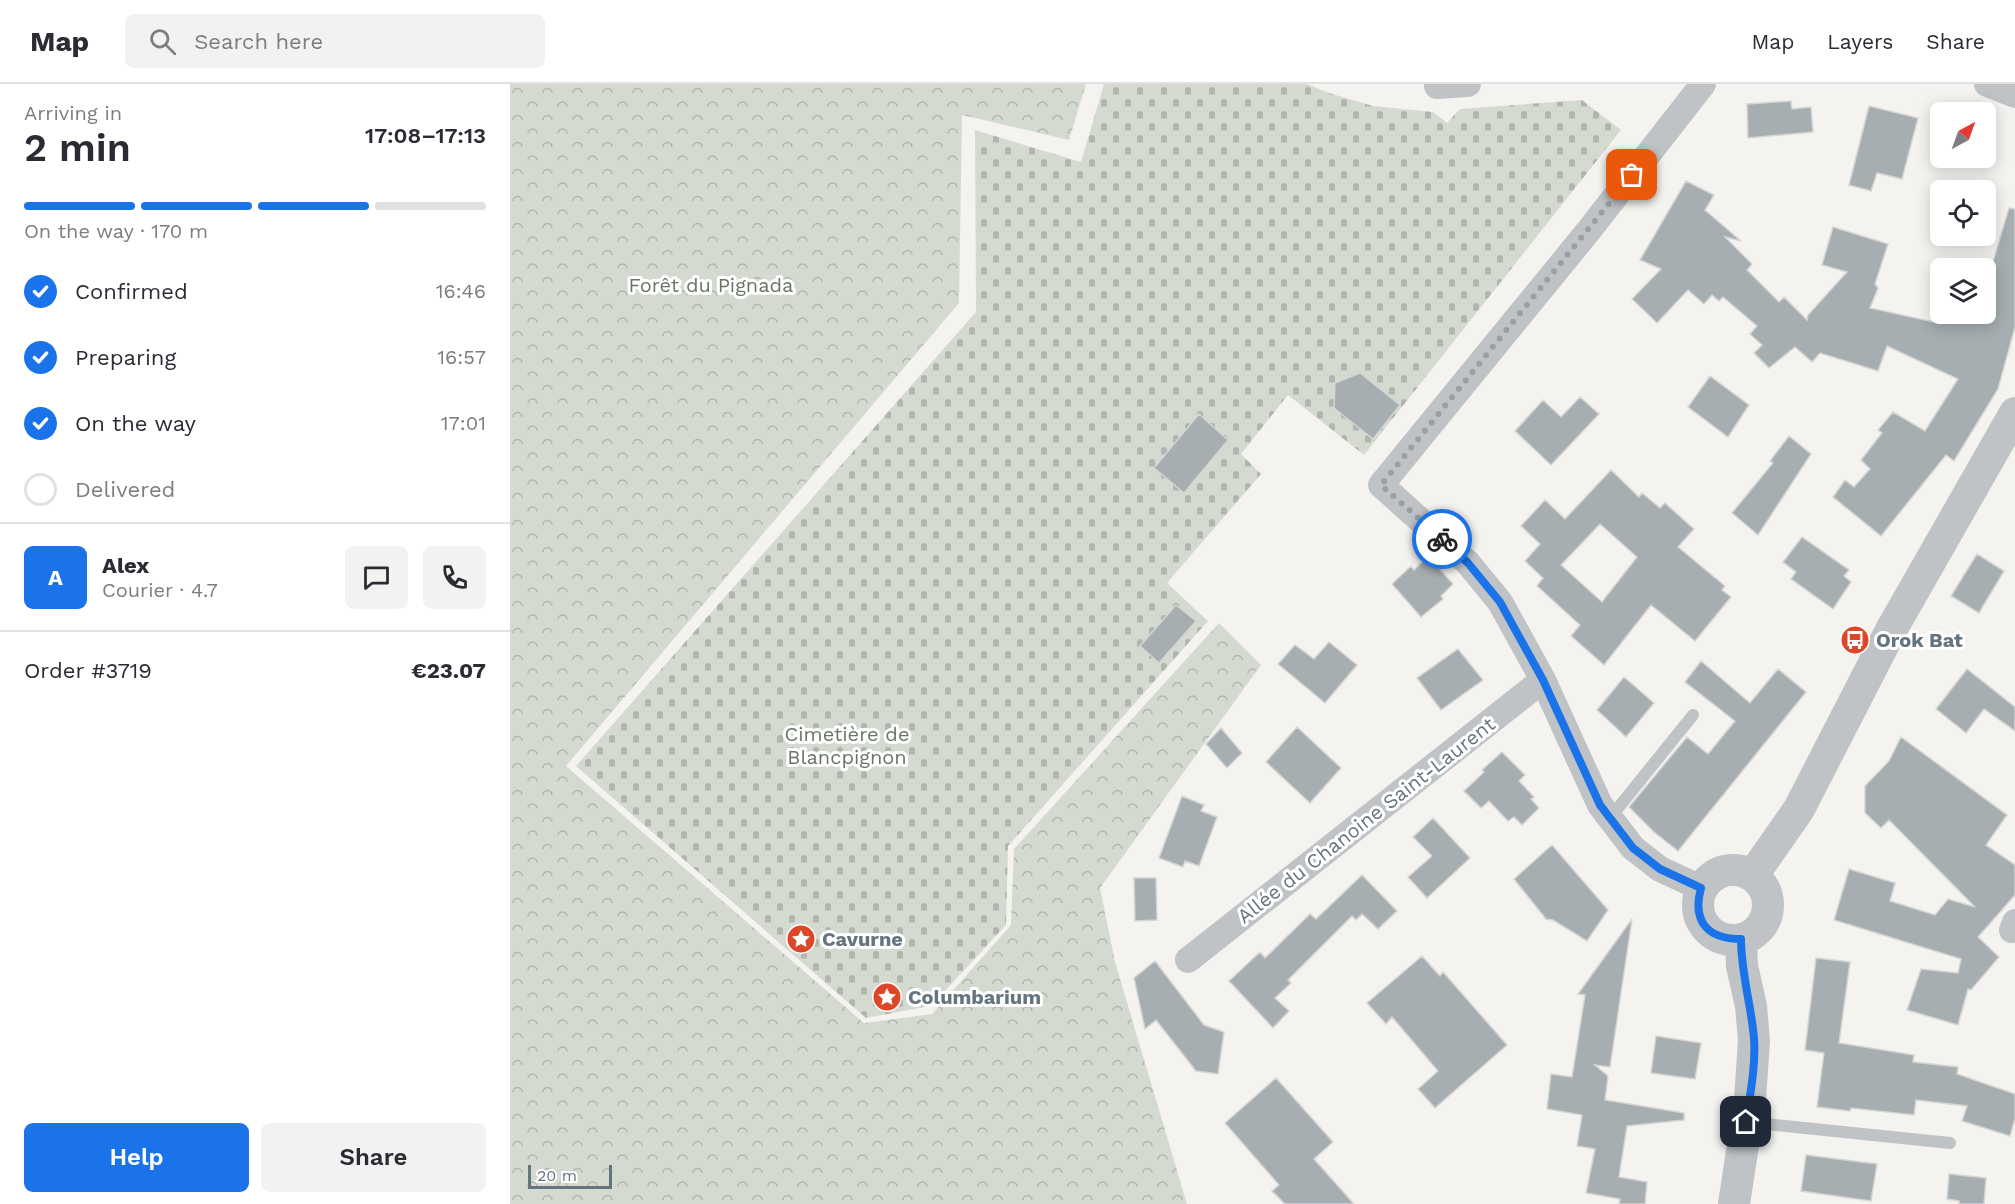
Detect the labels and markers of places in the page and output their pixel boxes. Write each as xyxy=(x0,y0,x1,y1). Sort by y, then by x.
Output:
pin xyxy=(1606,149,1657,200)
bus stop icon: Orok Bat xyxy=(1839,624,1871,656)
place label: Orok Bat xyxy=(1876,628,1963,652)
place icon: Cavurne xyxy=(785,923,817,955)
place label: Cavurne xyxy=(822,927,903,951)
place icon: Columbarium xyxy=(871,981,903,1013)
place label: Columbarium xyxy=(908,985,1041,1009)
pin xyxy=(1720,1096,1771,1147)

